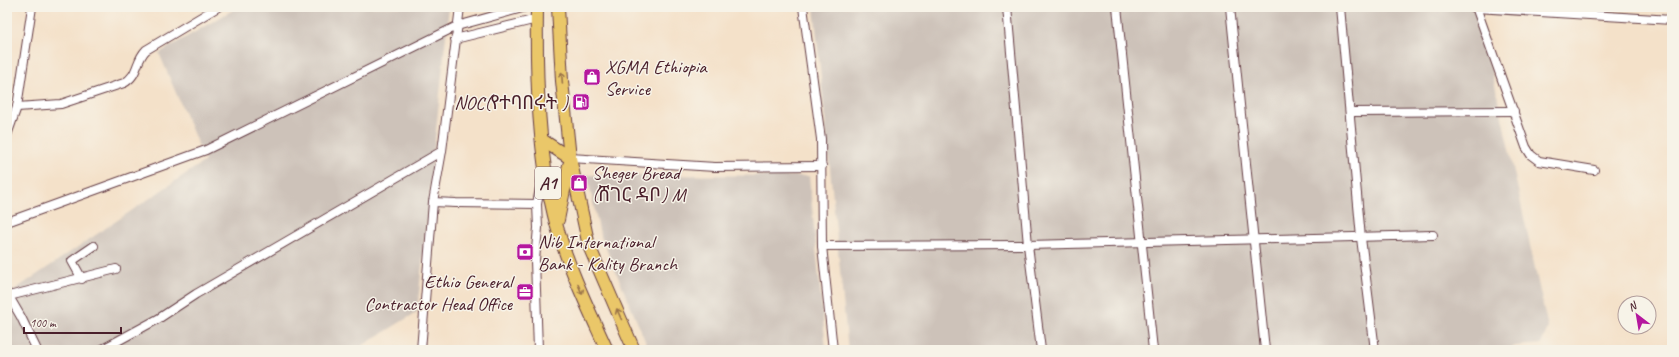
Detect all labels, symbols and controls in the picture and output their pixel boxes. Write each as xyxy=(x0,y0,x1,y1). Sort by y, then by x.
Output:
place label: XGMA Ethiopia Service xyxy=(605,55,708,101)
shop icon: XGMA Ethiopia Service xyxy=(582,67,602,87)
one-way arrow xyxy=(558,72,565,85)
place label: NOC(የተባበሩት ) xyxy=(454,91,570,115)
fuel station icon: NOC(የተባበሩት ) xyxy=(571,92,591,112)
place label: Sheger Bread (ሸገር ዳቦ) M xyxy=(592,161,688,207)
road number: A1 xyxy=(535,167,561,199)
shop icon: Sheger Bread (ሸገር ዳቦ) M xyxy=(569,173,589,193)
place label: Nib International Bank - Kality Branch xyxy=(538,230,678,276)
bank icon: Nib International Bank - Kality Branch xyxy=(515,242,535,262)
place label: Ethio General Contractor Head Office xyxy=(365,270,516,316)
office icon: Ethio General Contractor Head Office xyxy=(515,282,535,302)
one-way arrow xyxy=(577,282,584,294)
north arrow xyxy=(1617,295,1657,335)
text: N xyxy=(1625,298,1640,314)
scale bar xyxy=(24,309,121,335)
one-way arrow xyxy=(614,309,622,321)
text: 100 m xyxy=(30,315,57,331)

